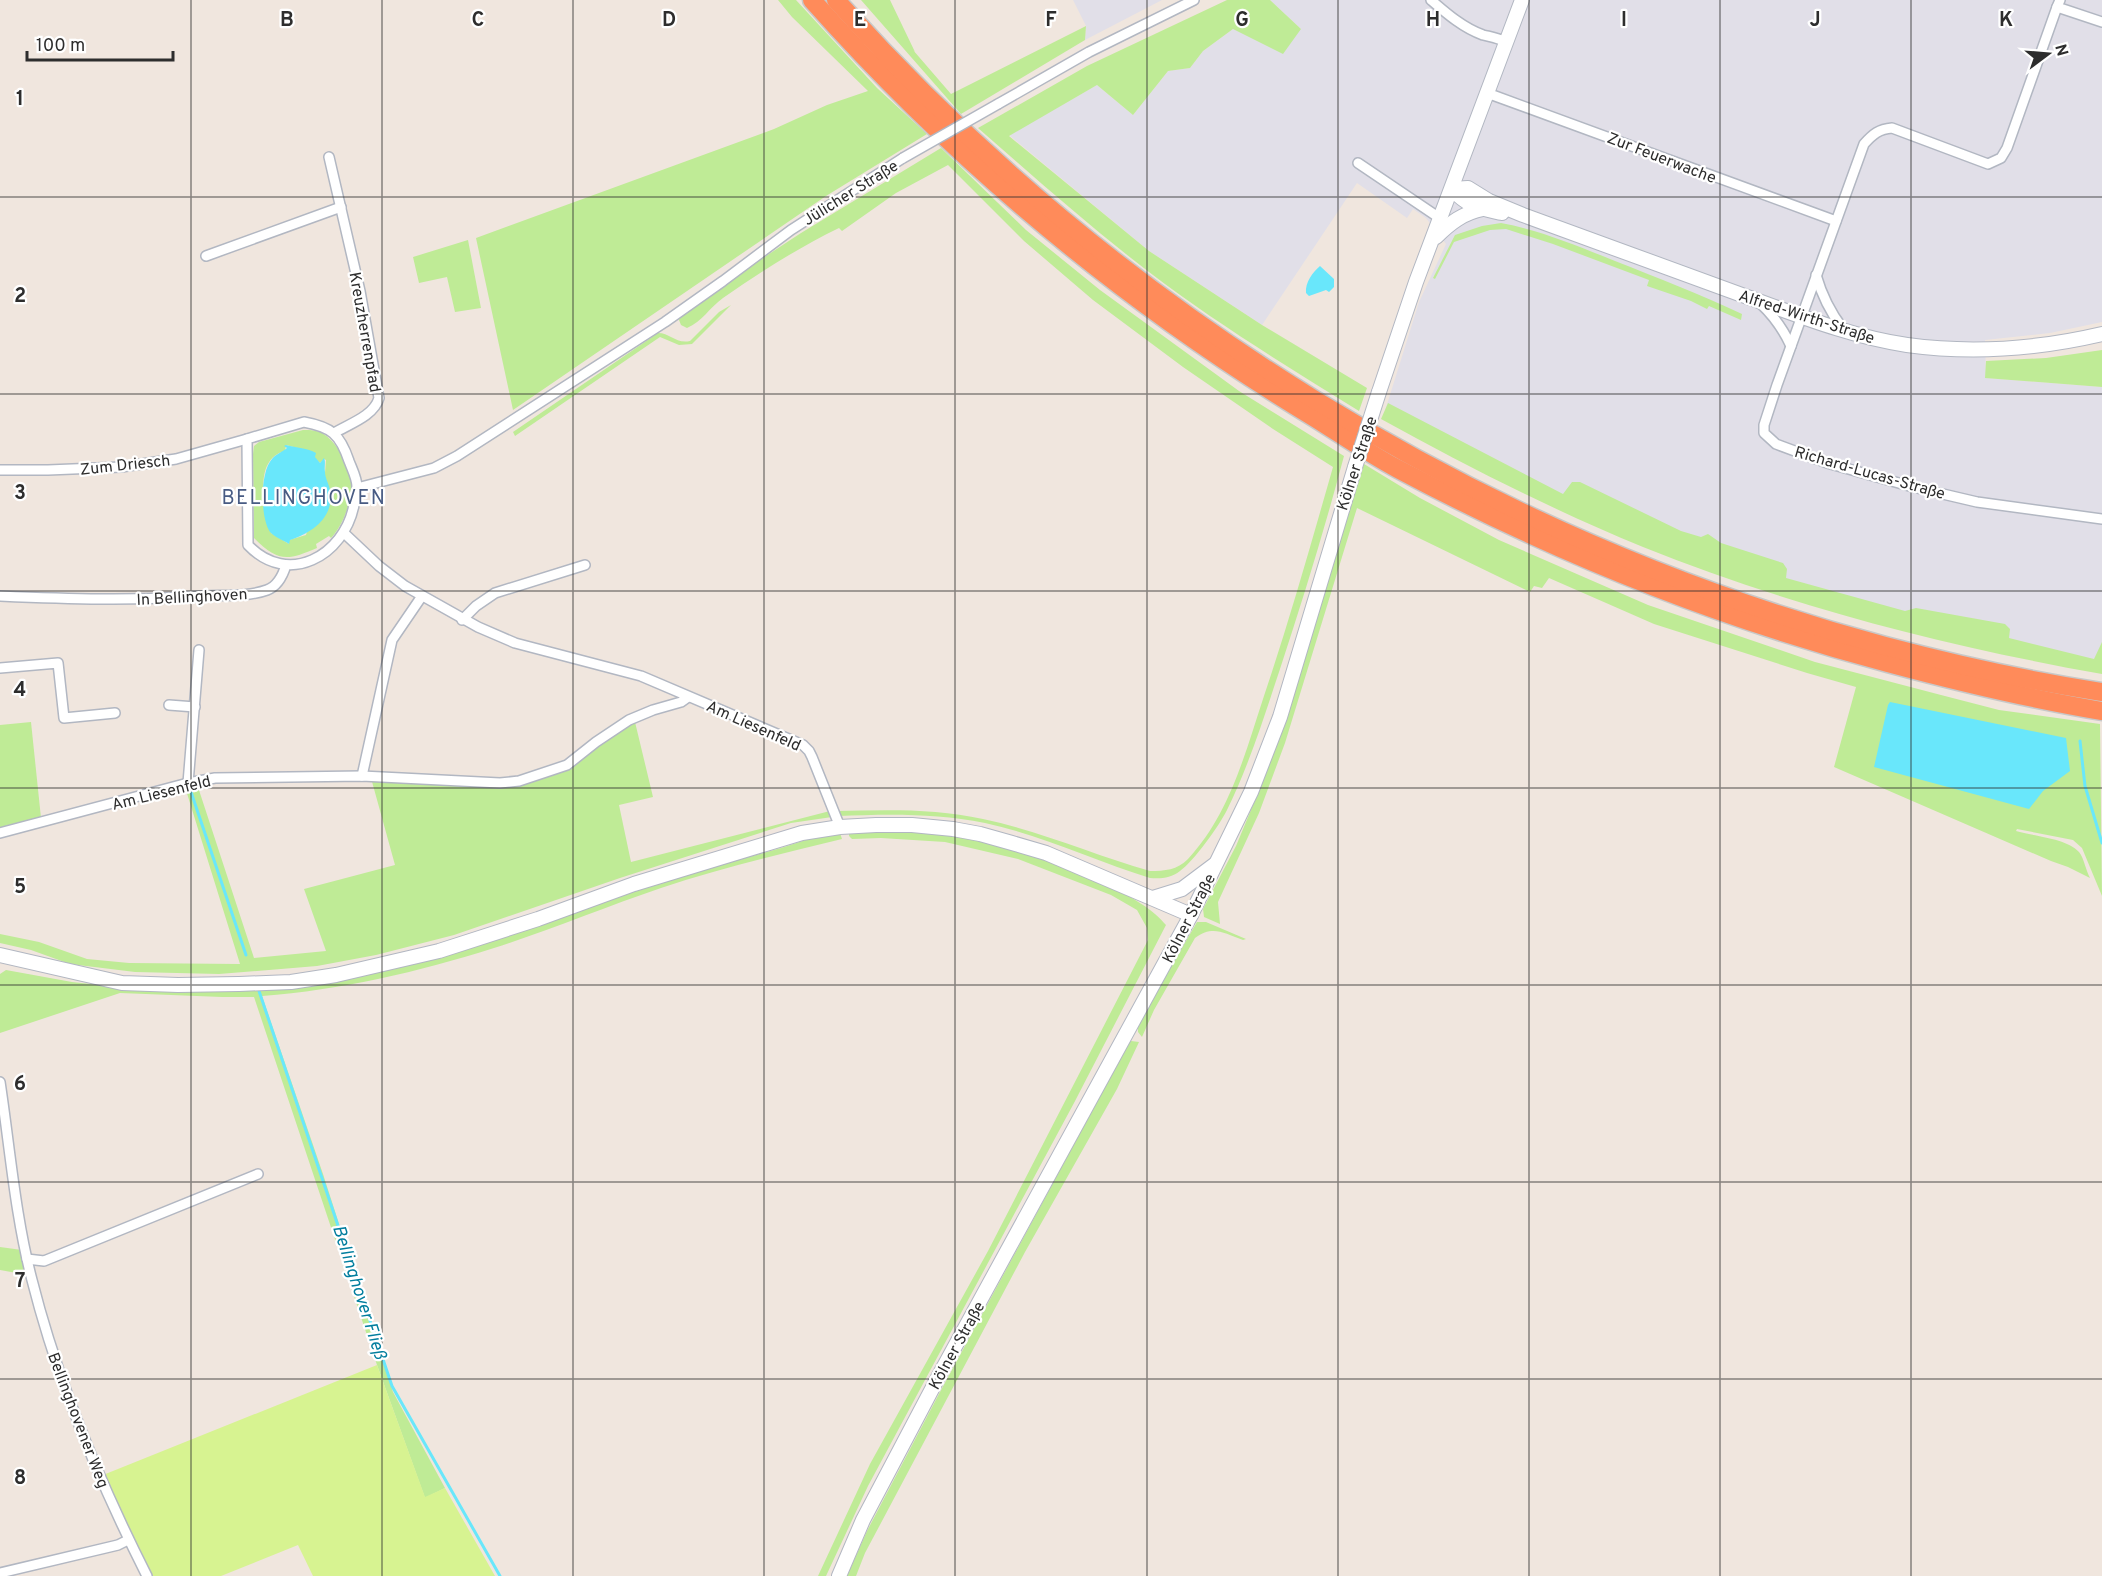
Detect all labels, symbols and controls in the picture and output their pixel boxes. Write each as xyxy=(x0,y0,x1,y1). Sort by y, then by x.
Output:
text: B xyxy=(280,8,294,34)
text: C xyxy=(472,8,484,34)
text: D xyxy=(662,8,676,34)
text: E xyxy=(854,8,866,34)
text: F xyxy=(1045,8,1057,34)
text: G xyxy=(1235,8,1249,34)
text: H xyxy=(1426,8,1440,34)
text: I xyxy=(1621,8,1627,34)
text: J xyxy=(1809,8,1821,34)
text: K xyxy=(1999,8,2013,34)
scale bar xyxy=(27,24,172,62)
north arrow xyxy=(2018,24,2078,84)
text: 100 m xyxy=(36,35,85,58)
text: N xyxy=(2049,42,2072,59)
text: 1 xyxy=(16,87,24,113)
street label: Zur Feuerwache xyxy=(1604,129,1719,189)
street label: Jülicher Straße xyxy=(800,156,902,231)
street label: Kreuzherrenpfad xyxy=(344,271,384,394)
text: 2 xyxy=(14,284,26,310)
street label: Alfred-Wirth-Straße xyxy=(1736,286,1877,349)
street label: Kölner Straße xyxy=(1333,414,1383,513)
street label: Richard-Lucas-Straße xyxy=(1792,443,1947,505)
street label: Zum Driesch xyxy=(79,451,171,481)
text: 3 xyxy=(14,481,26,507)
district label: BELLINGHOVEN xyxy=(222,486,386,512)
street label: In Bellinghoven xyxy=(136,585,248,611)
text: 4 xyxy=(14,678,26,704)
street label: Am Liesenfeld xyxy=(703,697,804,757)
street label: Am Liesenfeld xyxy=(110,772,213,816)
street label: Kölner Straße xyxy=(1159,871,1221,967)
text: 5 xyxy=(14,875,26,901)
text: 6 xyxy=(14,1072,26,1098)
water label: Bellinghover Fließ xyxy=(326,1222,391,1364)
text: 7 xyxy=(15,1269,25,1295)
street label: Kölner Straße xyxy=(925,1298,990,1394)
street label: Bellinghovener Weg xyxy=(42,1350,112,1491)
text: 8 xyxy=(14,1466,26,1492)

